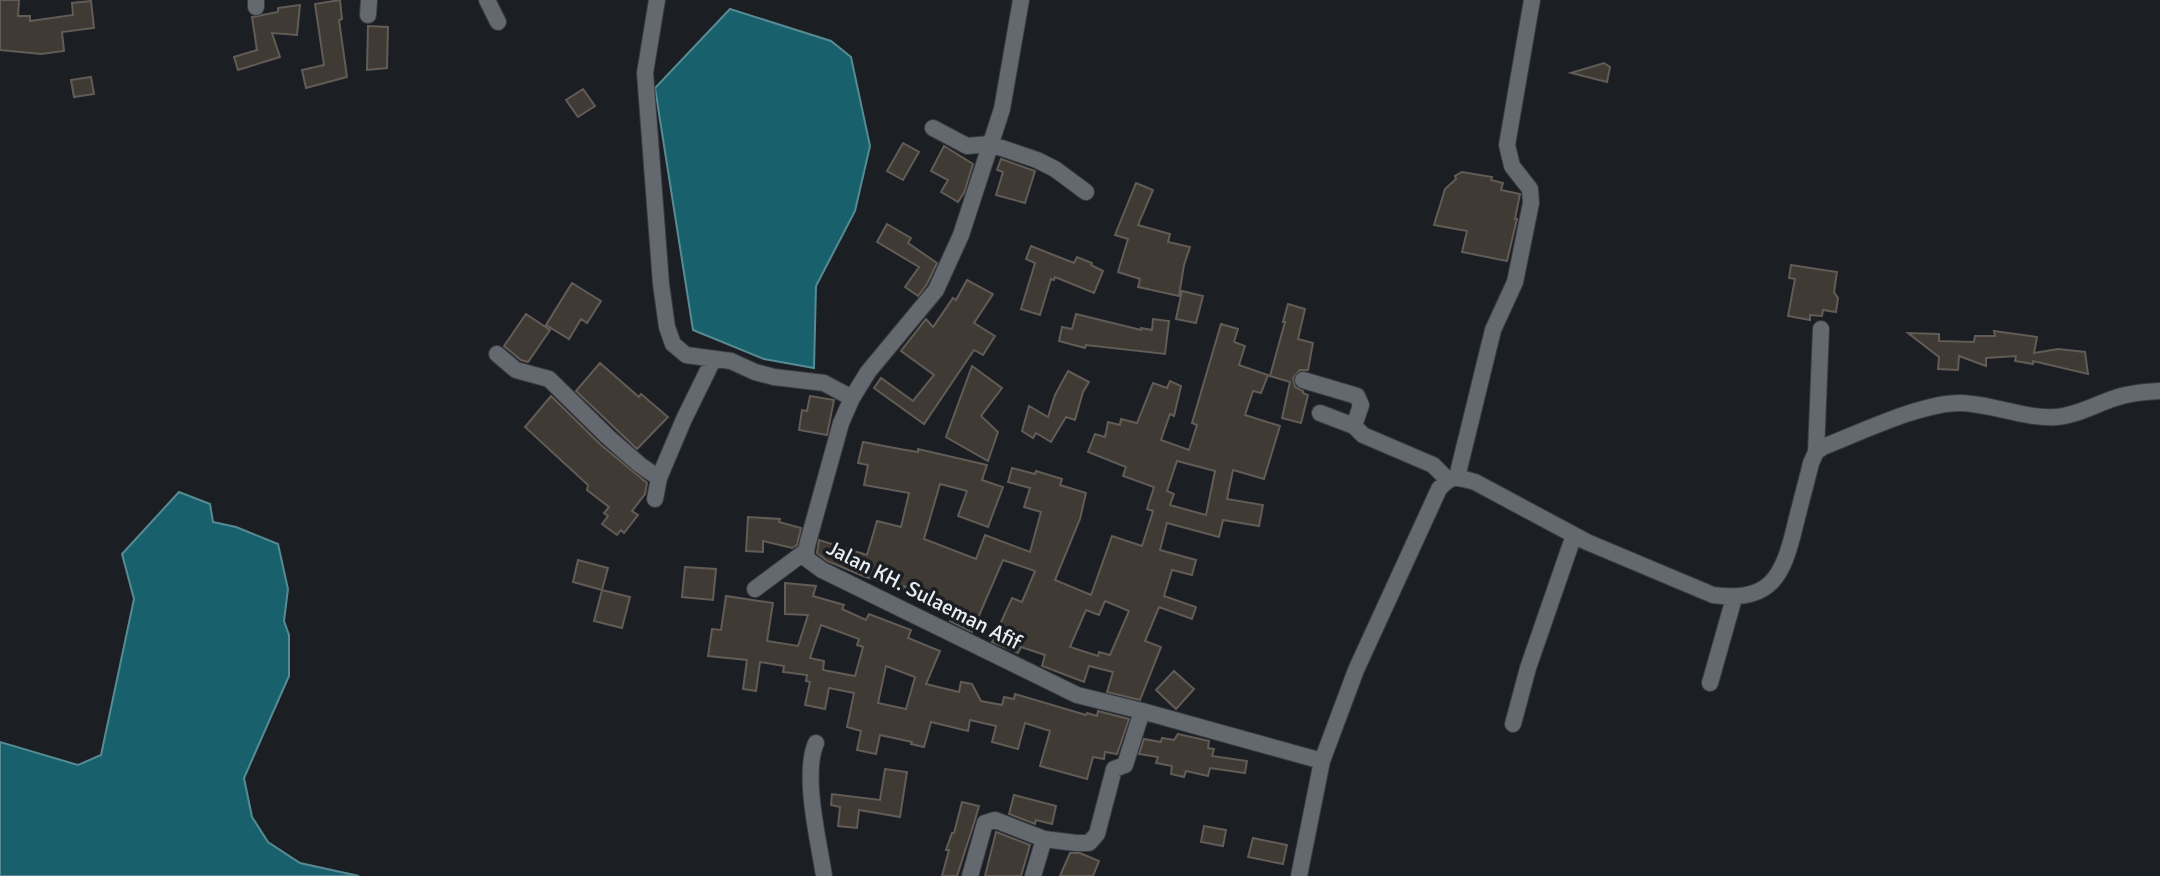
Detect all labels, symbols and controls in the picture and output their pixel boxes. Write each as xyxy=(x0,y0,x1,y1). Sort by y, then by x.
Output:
street label: Jalan KH. Sulaeman Afif xyxy=(822,535,1026,656)

